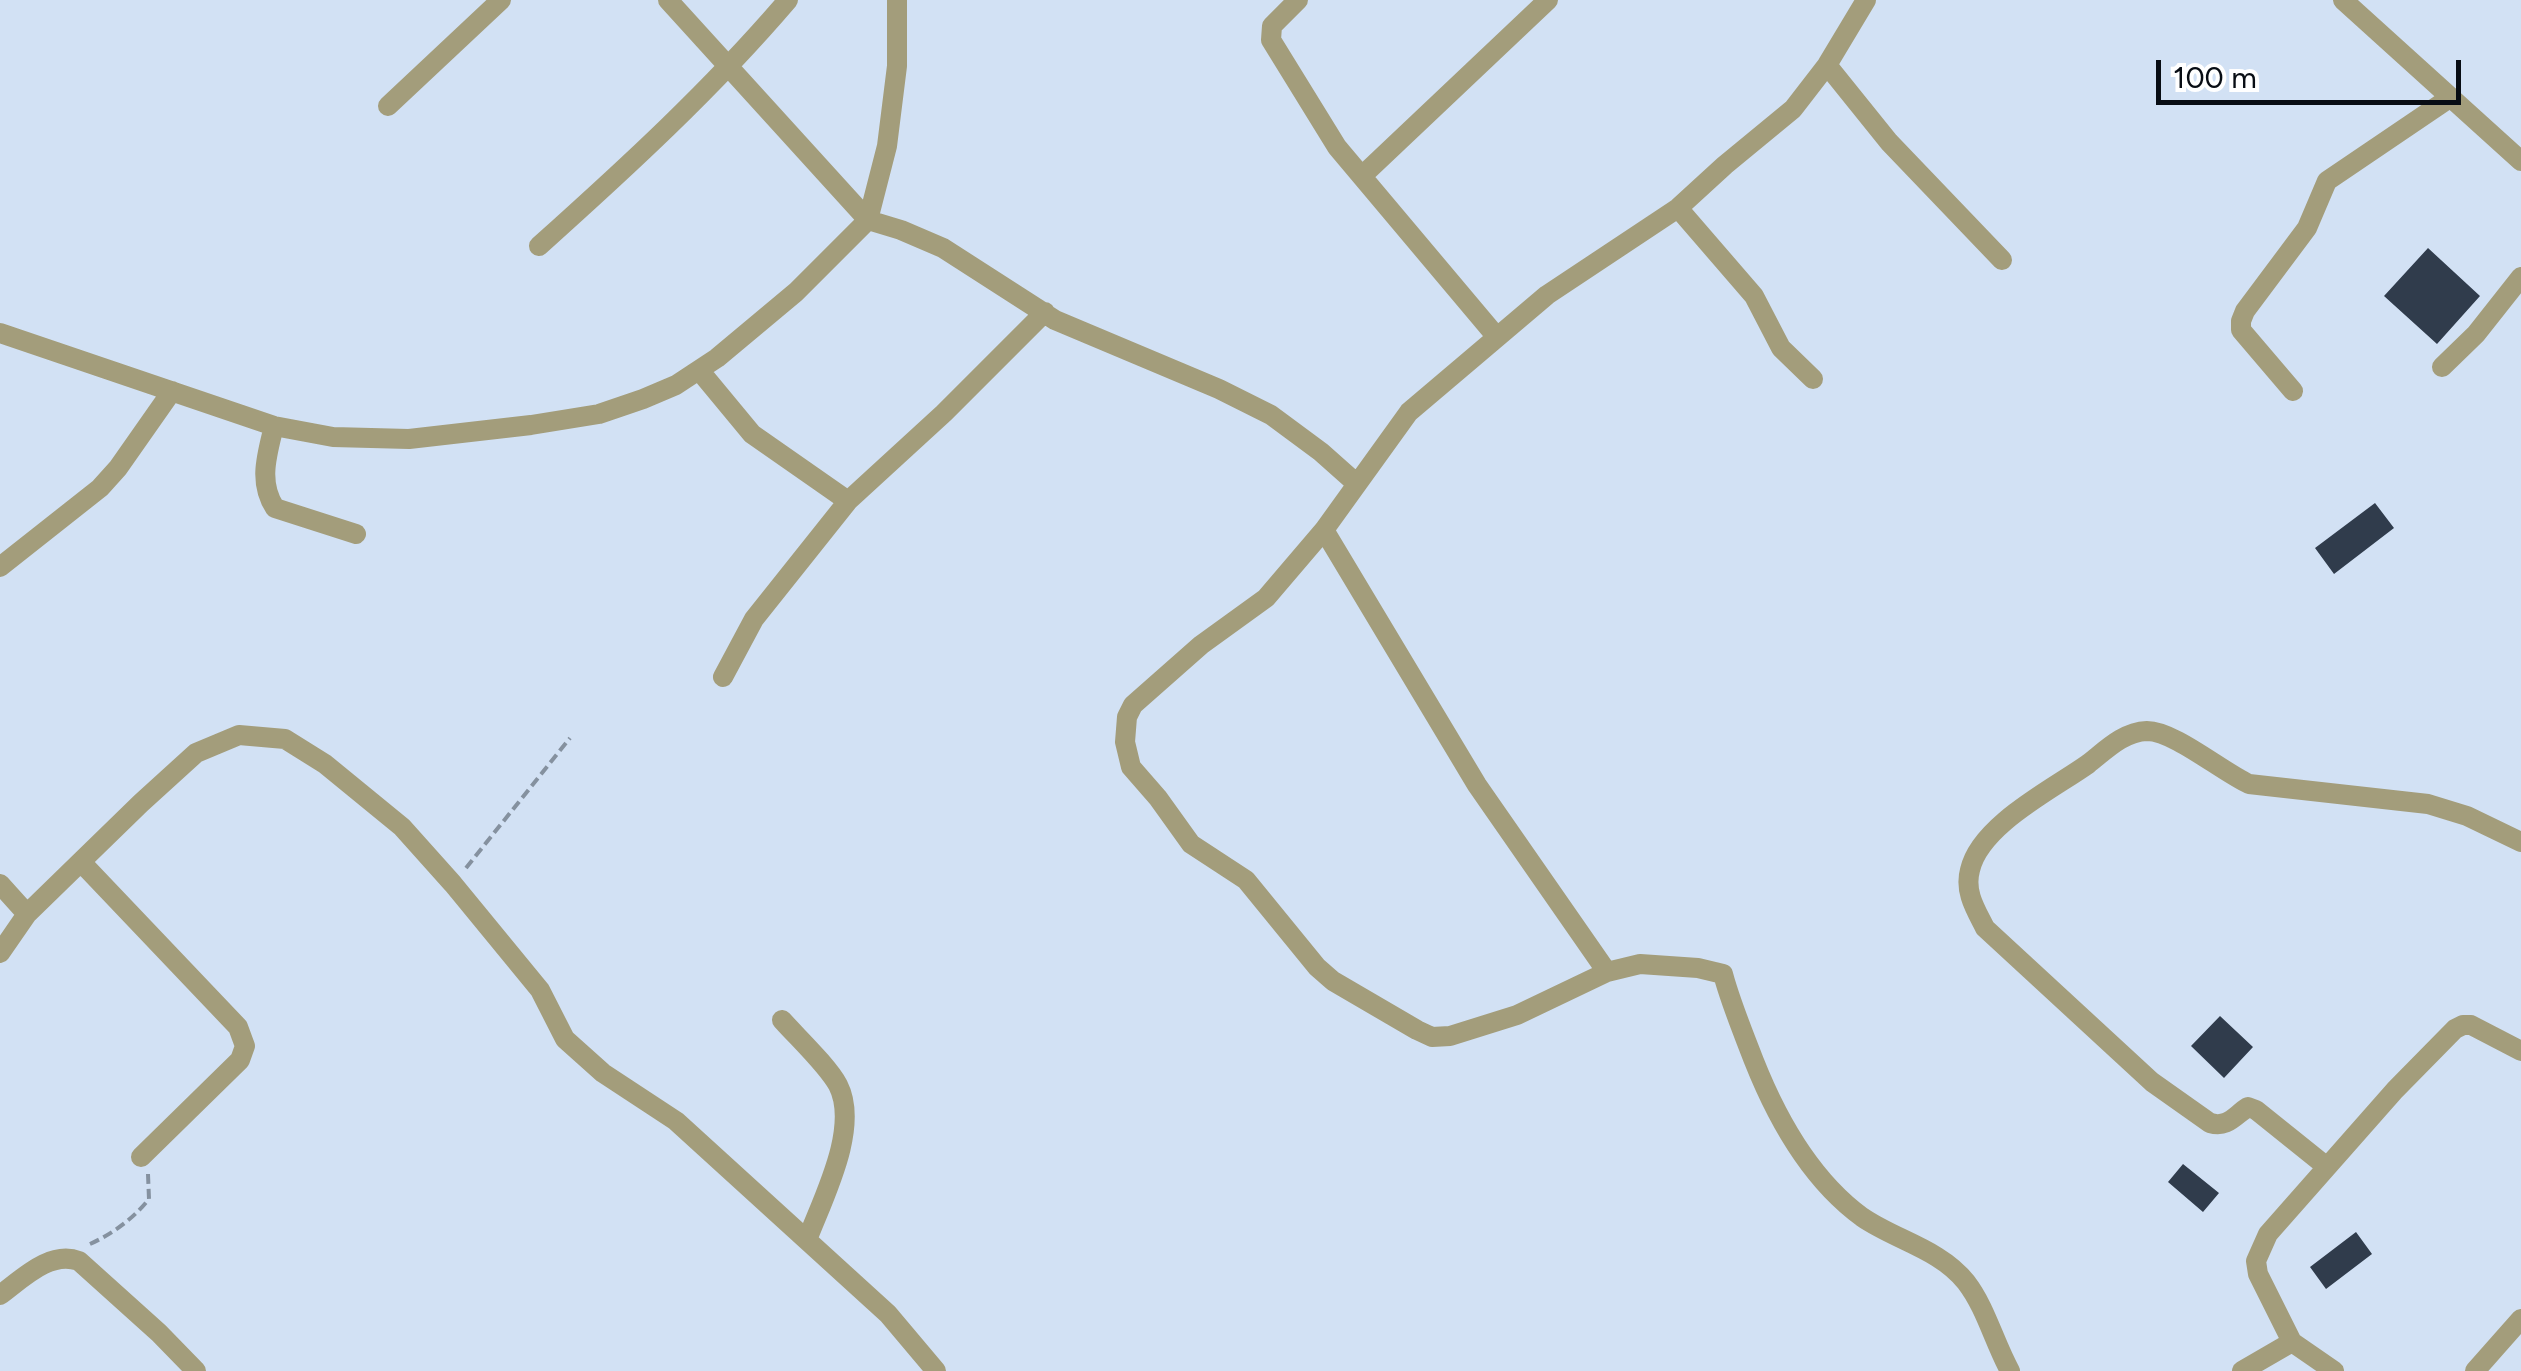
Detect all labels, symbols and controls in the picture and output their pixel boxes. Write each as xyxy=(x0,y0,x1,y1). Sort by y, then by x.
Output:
scale bar xyxy=(2161,40,2466,102)
text: 100 m xyxy=(2173,59,2257,96)

